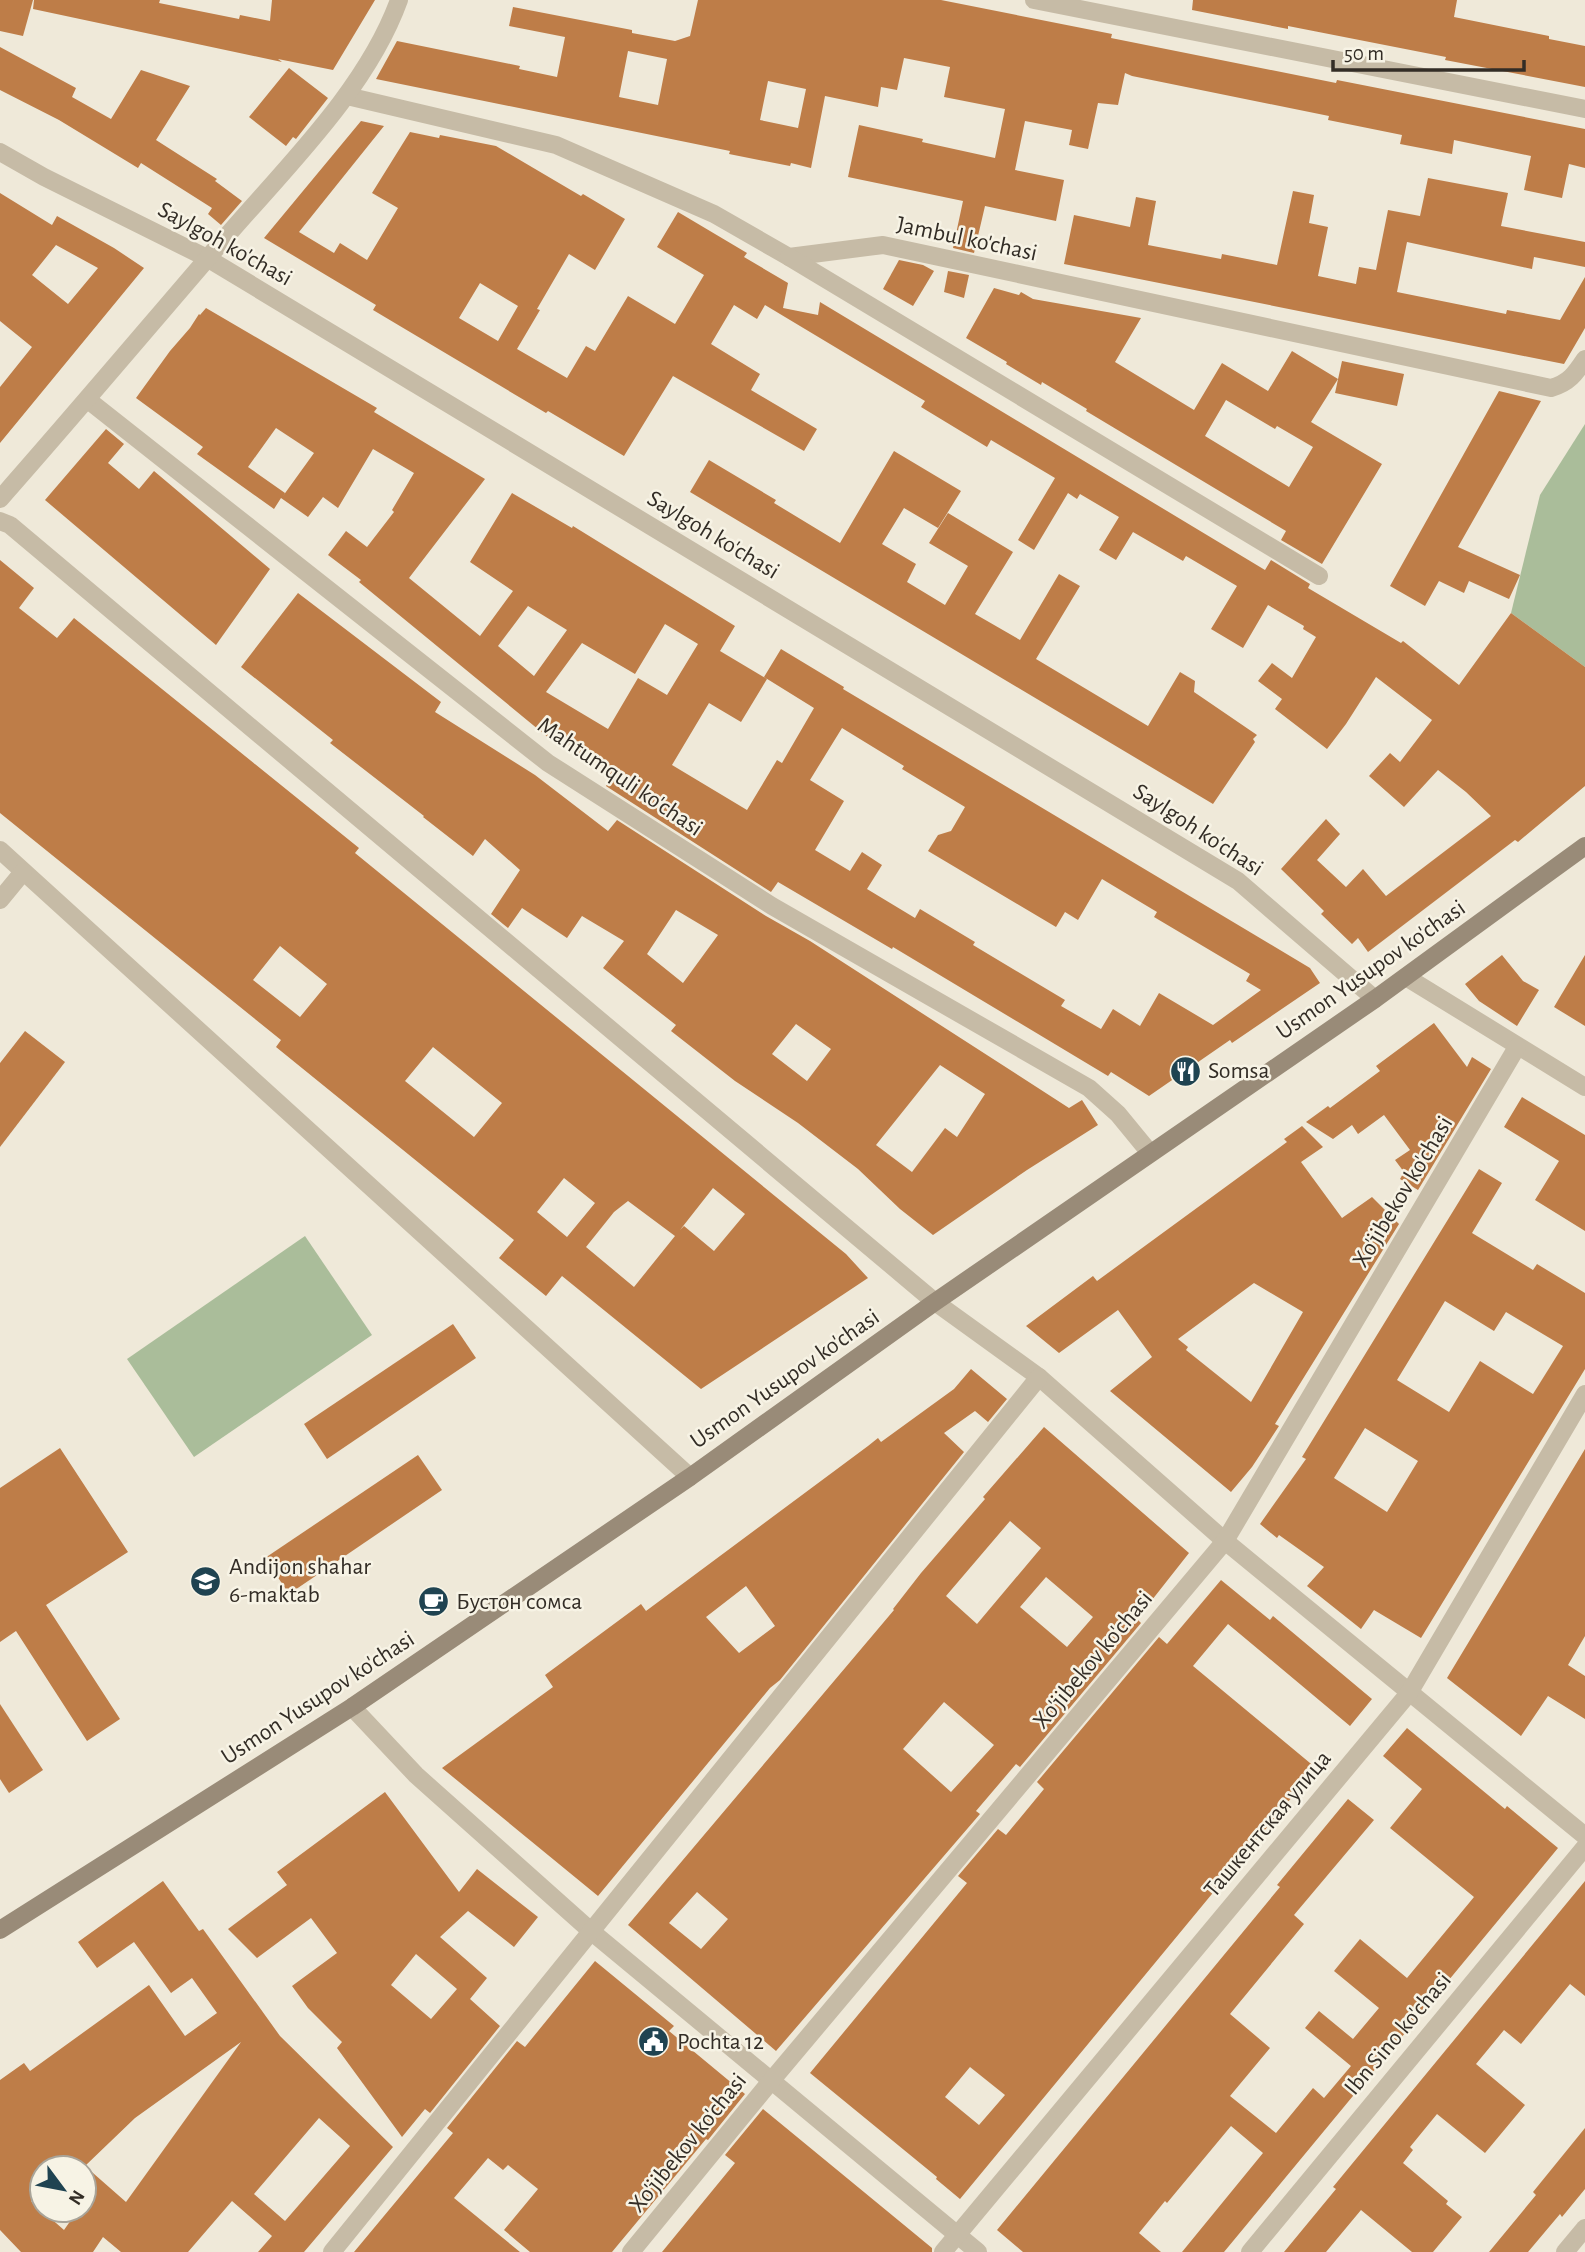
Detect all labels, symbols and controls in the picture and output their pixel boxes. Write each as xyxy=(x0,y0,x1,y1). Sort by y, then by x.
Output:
scale bar xyxy=(1333,28,1524,72)
text: 50 m xyxy=(1344,43,1384,64)
street label: Saylgoh ko'chasi xyxy=(154,197,296,291)
street label: Jambul ko'chasi xyxy=(895,212,1039,266)
street label: Saylgoh ko'chasi xyxy=(643,486,783,584)
street label: Mahtumquli ko'chasi xyxy=(533,713,707,841)
street label: Saylgoh ko'chasi xyxy=(1129,779,1267,881)
street label: Usmon Yusupov ko'chasi xyxy=(1272,896,1470,1044)
restaurant icon: Somsa xyxy=(1168,1054,1202,1088)
place label: Somsa xyxy=(1208,1059,1270,1083)
street label: Xo'jibekov ko'chasi xyxy=(1349,1112,1457,1272)
street label: Usmon Yusupov ko'chasi xyxy=(686,1305,884,1453)
place label: Andijon shahar 6-maktab xyxy=(229,1555,371,1607)
school or university icon: Andijon shahar 6-maktab xyxy=(189,1564,223,1598)
cafe icon: Бустон сомса xyxy=(416,1585,450,1619)
street label: Xo'jibekov ko'chasi xyxy=(1029,1587,1157,1733)
place label: Бустон сомса xyxy=(456,1590,582,1614)
street label: Usmon Yusupov ko'chasi xyxy=(217,1627,419,1769)
street label: Ташкентская улица xyxy=(1200,1746,1336,1902)
street label: Ibn Sino ko'chasi xyxy=(1340,1968,1456,2100)
public building icon: Pochta 12 xyxy=(637,2025,671,2059)
place label: Pochta 12 xyxy=(677,2030,764,2054)
street label: Xo'jibekov ko'chasi xyxy=(625,2069,751,2217)
north arrow xyxy=(28,2154,98,2224)
text: N xyxy=(65,2187,88,2208)

